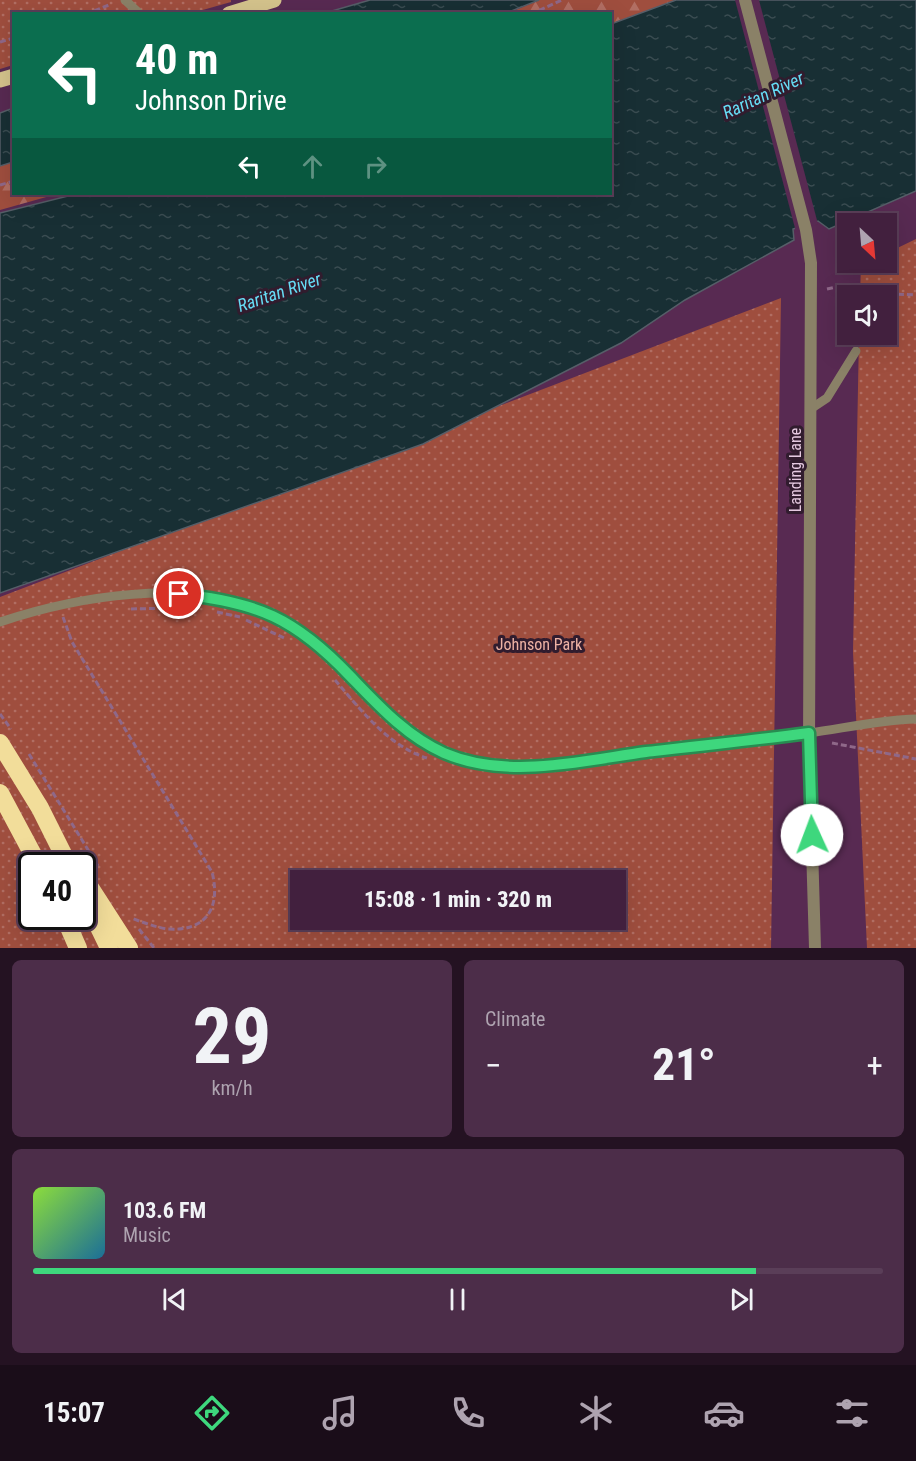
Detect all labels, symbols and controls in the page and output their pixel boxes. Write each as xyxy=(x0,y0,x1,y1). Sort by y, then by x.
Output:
text: 40 m xyxy=(135,35,218,84)
icon: left xyxy=(36,36,114,114)
water label: Raritan River xyxy=(719,67,808,123)
text: Johnson Drive xyxy=(135,85,287,117)
icon: left xyxy=(233,150,266,183)
icon: ahead xyxy=(296,150,329,183)
icon: right xyxy=(359,150,392,183)
north arrow xyxy=(837,213,897,273)
map controls xyxy=(837,213,897,345)
water label: Raritan River xyxy=(234,268,324,316)
button: sound xyxy=(837,285,897,345)
street label: Landing Lane xyxy=(786,428,805,512)
pin xyxy=(153,568,204,619)
icon: arrive xyxy=(162,577,195,610)
park label: Johnson Park xyxy=(496,635,583,654)
position arrow xyxy=(780,803,844,867)
speed limit sign: 40 xyxy=(18,852,96,930)
text: 15:08 · 1 min · 320 m xyxy=(364,887,552,912)
text: 29 xyxy=(193,991,271,1082)
text: Climate xyxy=(485,1007,545,1031)
text: 21° xyxy=(652,1038,716,1091)
text: − xyxy=(485,1046,502,1085)
text: + xyxy=(867,1046,883,1085)
text: km/h xyxy=(211,1076,253,1100)
text: 103.6 FM xyxy=(123,1198,206,1223)
text: Music xyxy=(123,1223,171,1247)
icon: previous xyxy=(158,1283,191,1316)
icon: pause xyxy=(441,1283,474,1316)
icon: next xyxy=(725,1283,758,1316)
icon: directions xyxy=(191,1392,233,1434)
icon: music xyxy=(319,1392,361,1434)
icon: phone xyxy=(447,1392,489,1434)
icon: climate xyxy=(575,1392,617,1434)
icon: car xyxy=(703,1392,745,1434)
icon: filters xyxy=(831,1392,873,1434)
text: 15:07 xyxy=(43,1397,105,1429)

